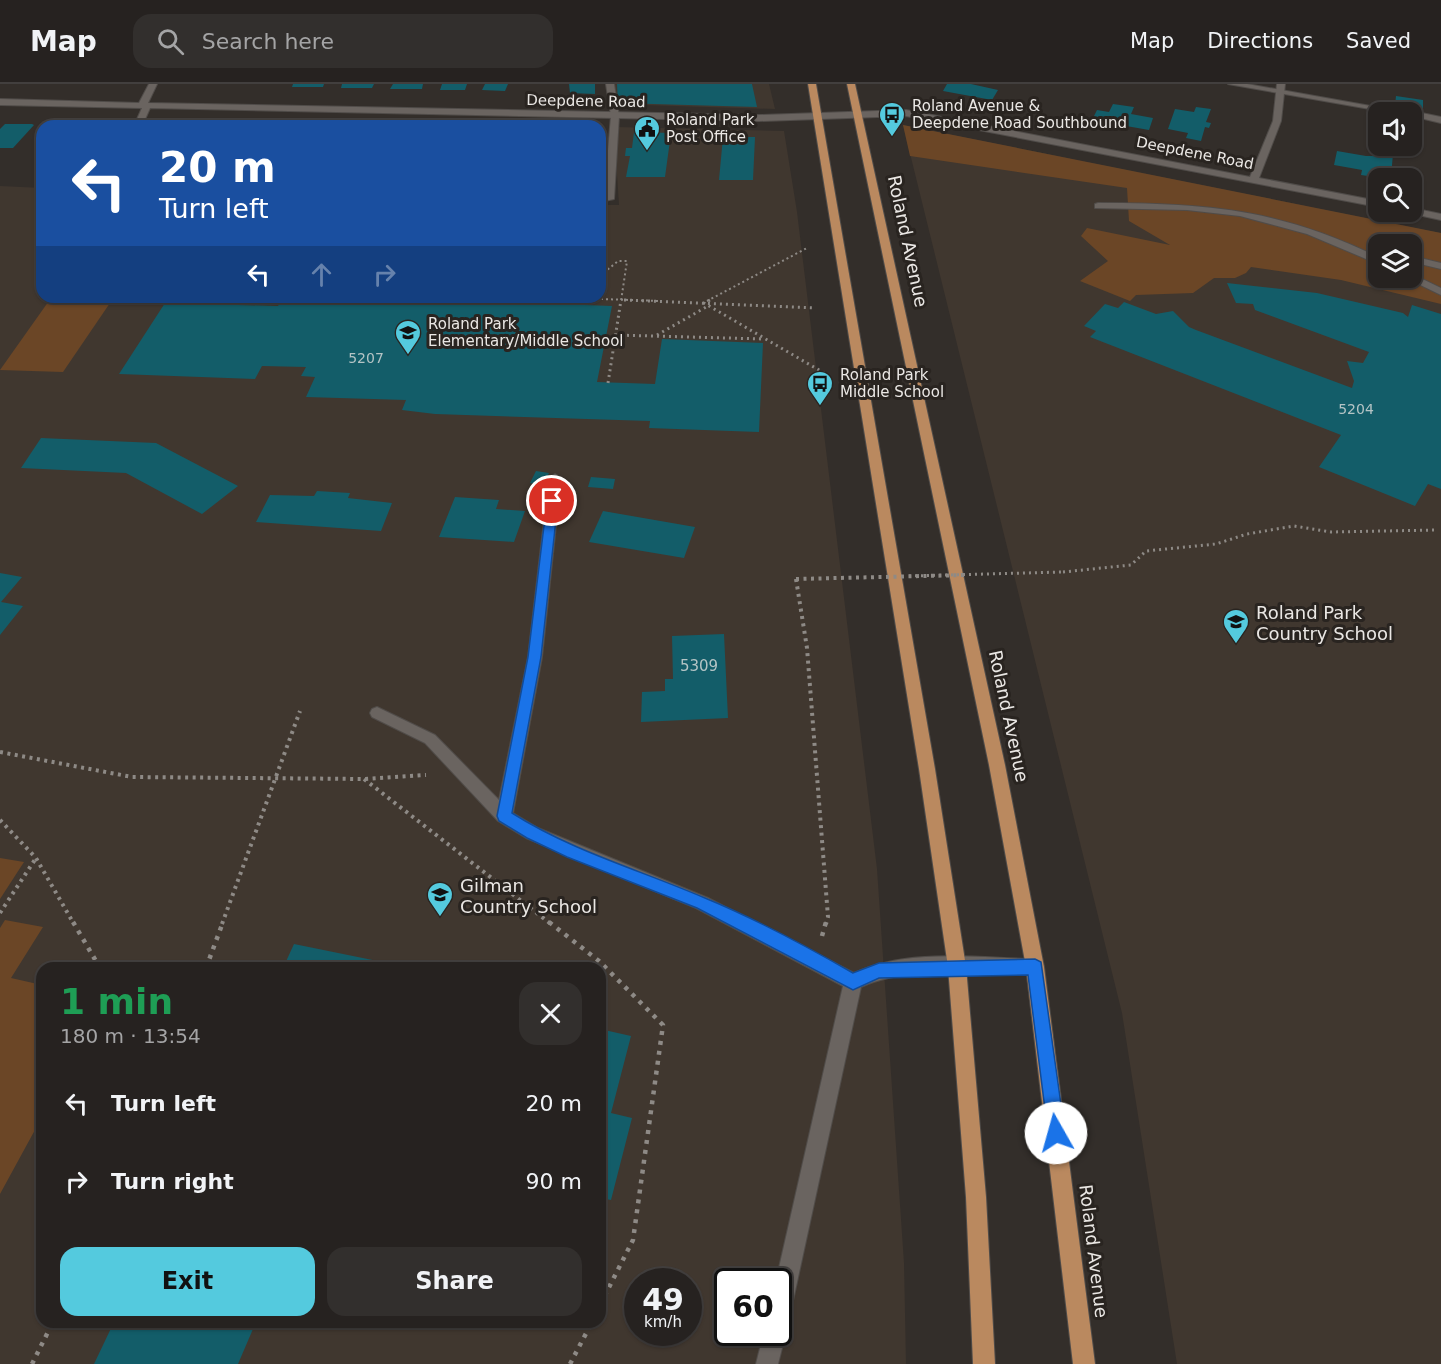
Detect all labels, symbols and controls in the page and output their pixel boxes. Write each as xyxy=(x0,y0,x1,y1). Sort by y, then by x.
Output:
search box xyxy=(133,14,553,68)
text: Map xyxy=(30,25,97,58)
icon: search xyxy=(154,25,187,58)
text: Search here xyxy=(202,29,334,54)
text: Map xyxy=(1130,29,1174,53)
text: Directions xyxy=(1207,29,1313,53)
text: Saved xyxy=(1346,29,1411,53)
street label: Deepdene Road xyxy=(526,91,646,111)
place label: Roland Avenue & Deepdene Road Southbound xyxy=(912,97,1127,132)
bus stop icon: Roland Avenue & Deepdene Road Southbound xyxy=(877,100,907,138)
map controls xyxy=(1368,102,1422,288)
button: sound xyxy=(1368,102,1422,156)
place label: Roland Park Post Office xyxy=(666,111,755,146)
public building icon: Roland Park Post Office xyxy=(632,114,662,152)
street label: Deepdene Road xyxy=(1135,133,1255,173)
text: 20 m xyxy=(159,143,276,192)
icon: left xyxy=(60,144,138,222)
button: search xyxy=(1368,168,1422,222)
street label: Roland Avenue xyxy=(884,173,932,309)
text: Turn left xyxy=(159,193,269,224)
button: layers xyxy=(1368,234,1422,288)
icon: left xyxy=(242,258,275,291)
icon: ahead xyxy=(305,258,338,291)
icon: right xyxy=(368,258,401,291)
place label: Roland Park Elementary/Middle School xyxy=(428,315,624,350)
school or university icon: Roland Park Elementary/Middle School xyxy=(393,318,423,356)
house number: 5207 xyxy=(348,350,384,366)
place label: Roland Park Middle School xyxy=(840,366,944,401)
bus stop icon: Roland Park Middle School xyxy=(805,369,835,407)
house number: 5204 xyxy=(1338,401,1374,417)
pin xyxy=(526,475,577,526)
icon: arrive xyxy=(535,484,568,517)
place label: Roland Park Country School xyxy=(1256,602,1393,644)
school or university icon: Roland Park Country School xyxy=(1221,607,1251,645)
street label: Roland Avenue xyxy=(985,648,1033,784)
house number: 5309 xyxy=(680,657,718,675)
place label: Gilman Country School xyxy=(460,875,597,917)
school or university icon: Gilman Country School xyxy=(425,880,455,918)
text: 1 min xyxy=(60,981,173,1022)
button: close xyxy=(519,982,582,1045)
text: 180 m · 13:54 xyxy=(60,1024,201,1048)
icon: left xyxy=(60,1087,93,1120)
text: Turn left xyxy=(111,1091,216,1116)
text: 20 m xyxy=(526,1091,582,1116)
position arrow xyxy=(1024,1101,1088,1165)
icon: right xyxy=(60,1165,93,1198)
text: Turn right xyxy=(111,1169,234,1194)
text: 90 m xyxy=(526,1169,582,1194)
street label: Roland Avenue xyxy=(1075,1183,1113,1319)
button: Exit xyxy=(60,1247,315,1316)
button: Share xyxy=(327,1247,582,1316)
speed limit sign: 60 xyxy=(714,1268,792,1346)
text: 49 xyxy=(642,1282,684,1317)
text: km/h xyxy=(644,1313,682,1331)

